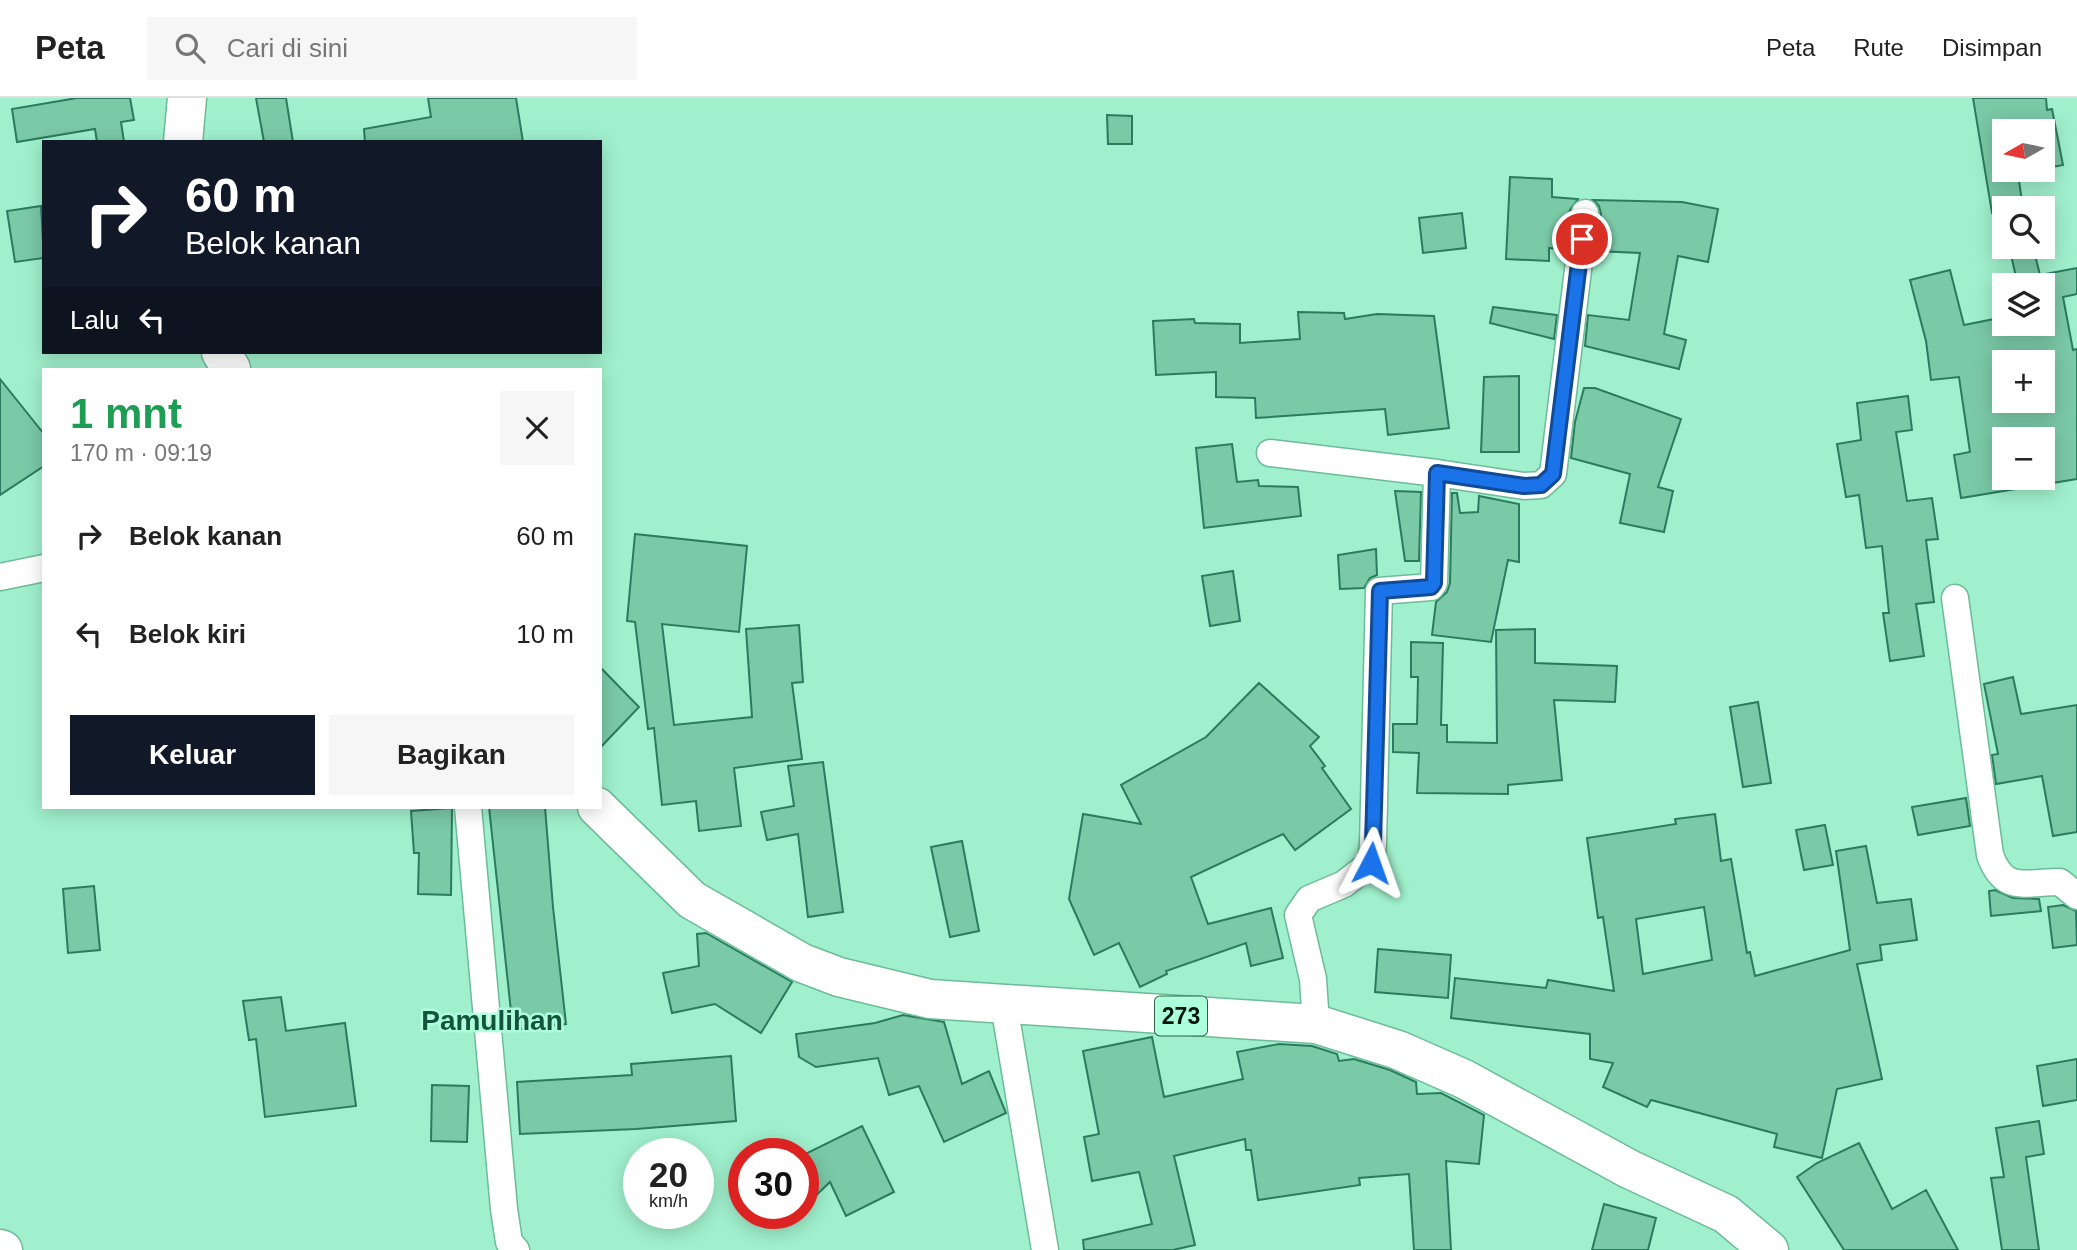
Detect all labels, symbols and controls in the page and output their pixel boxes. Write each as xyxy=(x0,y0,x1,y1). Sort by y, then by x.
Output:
search box xyxy=(147,17,637,80)
text: Peta xyxy=(35,29,105,66)
icon: search xyxy=(171,29,209,67)
text: Cari di sini xyxy=(227,33,348,63)
text: Peta xyxy=(1766,34,1815,61)
text: Rute xyxy=(1853,34,1904,61)
text: Disimpan xyxy=(1942,34,2042,61)
north arrow xyxy=(1992,119,2054,182)
map controls xyxy=(1992,119,2055,490)
icon: right xyxy=(70,168,161,259)
text: 60 m xyxy=(185,168,297,222)
button: search xyxy=(1992,196,2055,259)
pin xyxy=(1552,209,1612,269)
icon: arrive xyxy=(1563,220,1601,258)
text: Belok kanan xyxy=(185,225,361,261)
button: layers xyxy=(1992,273,2055,336)
icon: left xyxy=(133,301,171,339)
text: Lalu xyxy=(70,305,119,335)
button: + xyxy=(1992,350,2055,413)
text: 1 mnt xyxy=(70,390,182,437)
button: close xyxy=(500,391,574,465)
button: − xyxy=(1992,427,2055,490)
text: 170 m · 09:19 xyxy=(70,440,212,466)
icon: right xyxy=(70,517,108,555)
text: Belok kanan xyxy=(129,521,282,551)
text: 60 m xyxy=(516,521,574,551)
icon: left xyxy=(70,615,108,653)
text: Belok kiri xyxy=(129,619,246,649)
text: 10 m xyxy=(516,619,574,649)
button: Keluar xyxy=(70,715,315,795)
button: Bagikan xyxy=(329,715,574,795)
position arrow xyxy=(1334,826,1408,900)
road number: 273 xyxy=(1155,996,1207,1035)
district label: Pamulihan xyxy=(421,1005,563,1036)
speed limit sign: 30 xyxy=(728,1138,819,1229)
text: 20 xyxy=(649,1155,688,1194)
text: km/h xyxy=(649,1191,688,1211)

